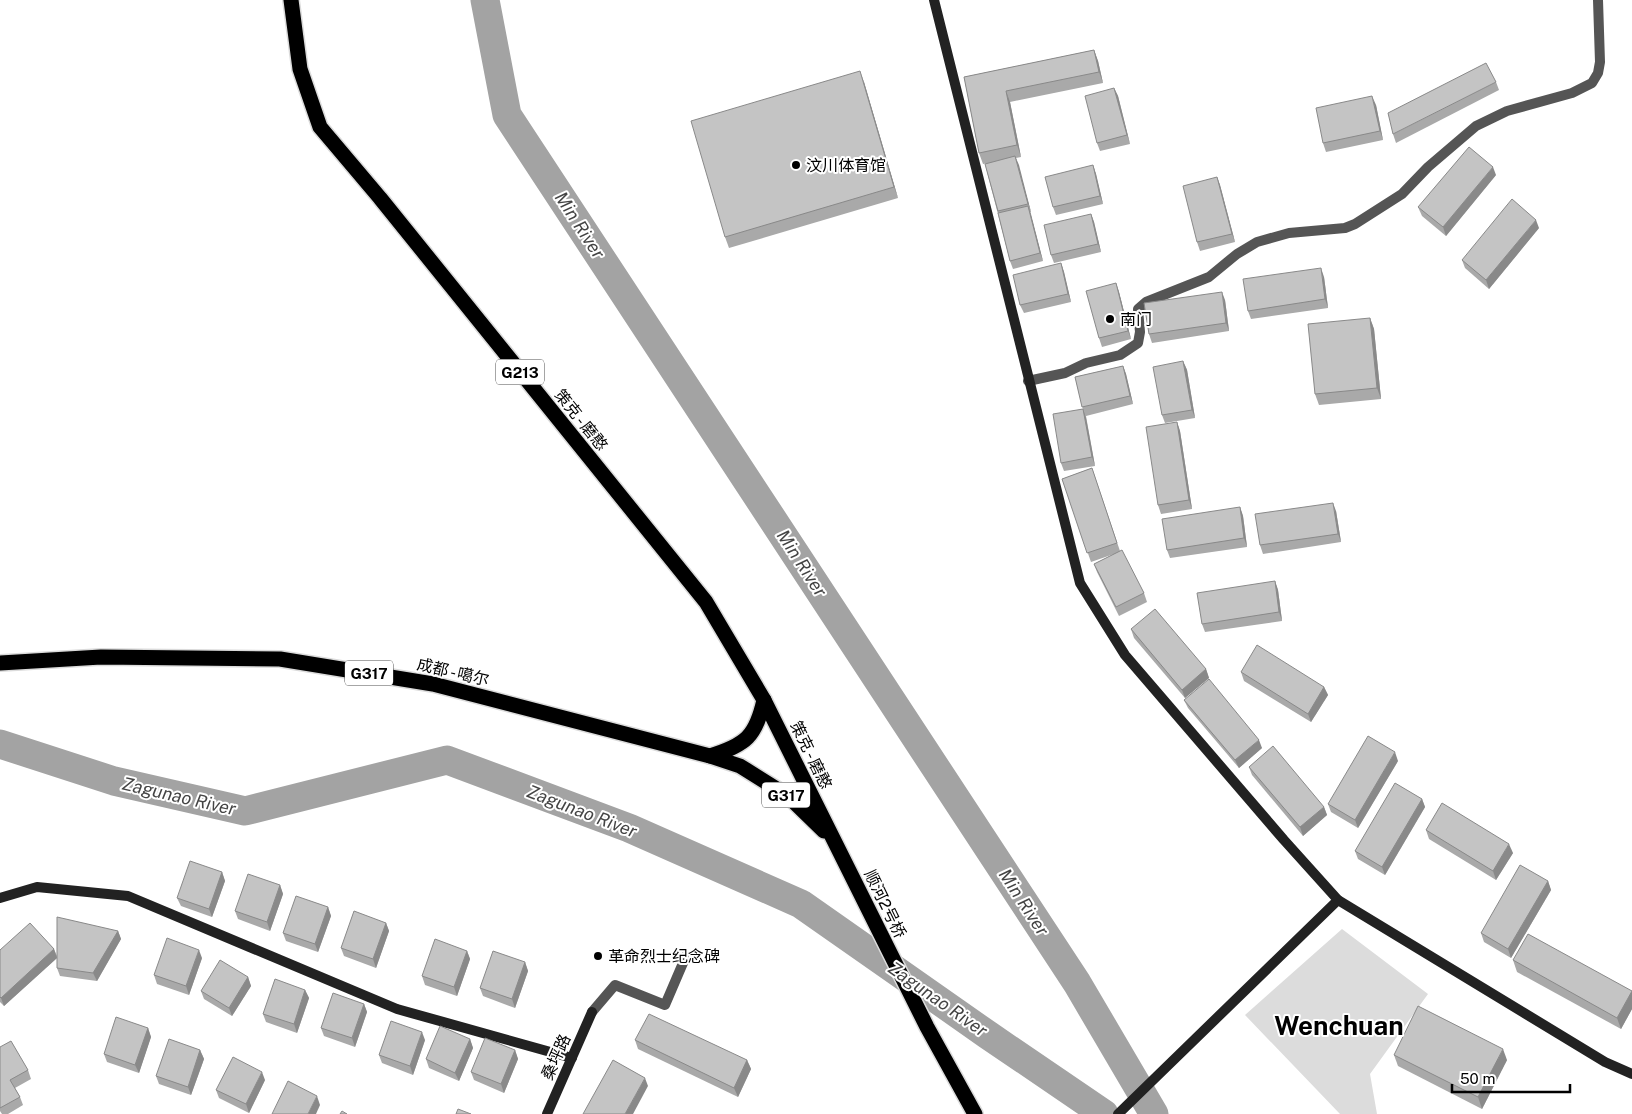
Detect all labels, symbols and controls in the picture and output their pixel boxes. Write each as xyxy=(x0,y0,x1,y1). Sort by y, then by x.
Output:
place label: 汶川体育馆 xyxy=(806,156,886,175)
marker: 汶川体育馆 xyxy=(790,159,802,171)
water label: Min River xyxy=(551,188,609,263)
place label: 南门 xyxy=(1120,310,1152,329)
marker: 南门 xyxy=(1104,313,1116,325)
road number: G213 xyxy=(496,360,544,384)
street label: 策克 - 磨憨 xyxy=(551,385,611,455)
water label: Min River xyxy=(773,526,831,601)
street label: 成都 - 噶尔 xyxy=(415,654,491,690)
road number: G317 xyxy=(345,660,393,686)
street label: 策克 - 磨憨 xyxy=(786,718,836,792)
water label: Zagunao River xyxy=(120,773,238,819)
water label: Zagunao River xyxy=(524,780,640,842)
road number: G317 xyxy=(762,782,810,808)
water label: Min River xyxy=(995,865,1053,940)
street label: 顺河2号桥 xyxy=(860,867,910,941)
place label: 革命烈士纪念碑 xyxy=(608,947,720,966)
marker: 革命烈士纪念碑 xyxy=(592,950,604,962)
water label: Zagunao River xyxy=(884,957,992,1041)
district label: Wenchuan xyxy=(1274,1010,1404,1041)
street label: 桑坪路 xyxy=(538,1031,574,1083)
scale bar xyxy=(1452,1062,1570,1094)
text: 50 m xyxy=(1460,1070,1495,1087)

